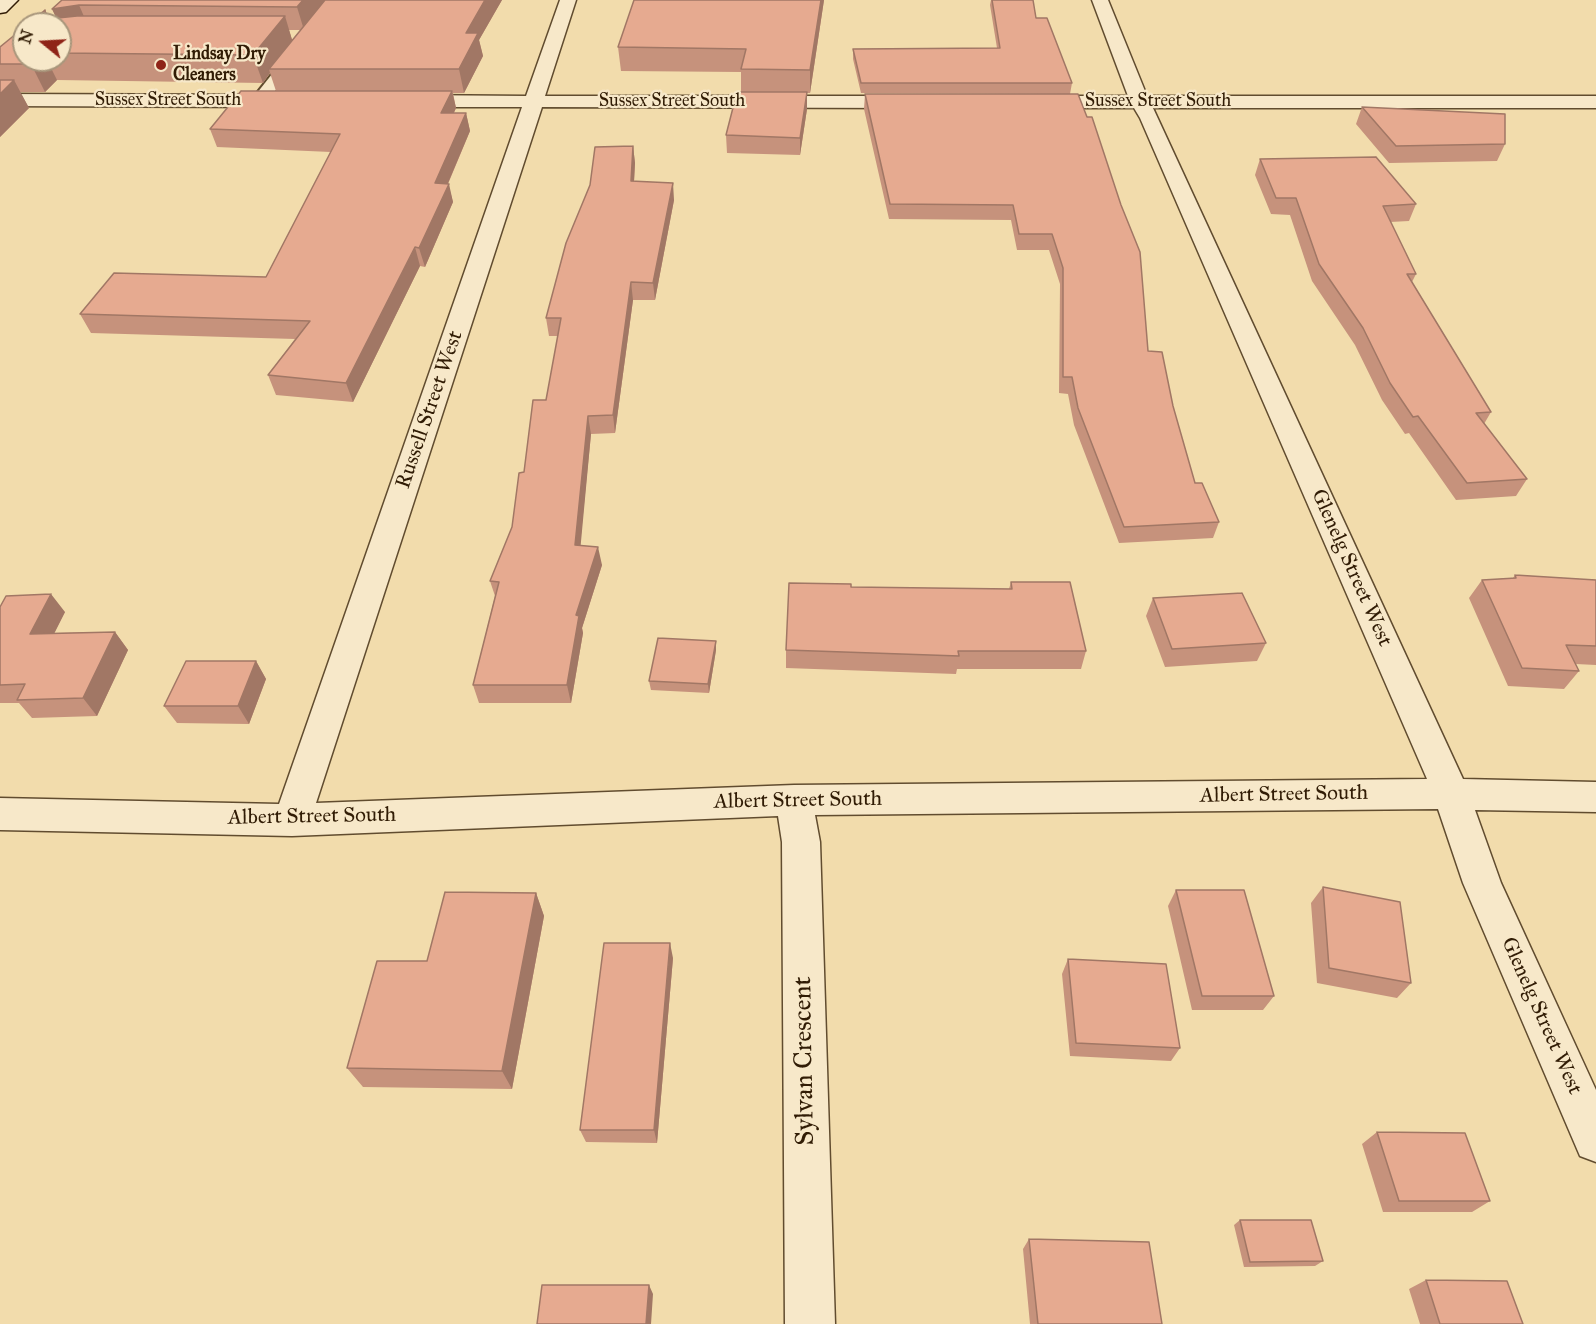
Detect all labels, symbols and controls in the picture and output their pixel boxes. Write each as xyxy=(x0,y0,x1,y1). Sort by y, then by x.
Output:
north arrow xyxy=(12,12,72,72)
text: N xyxy=(15,28,37,46)
place label: Lindsay Dry Cleaners xyxy=(173,44,266,86)
marker: Lindsay Dry Cleaners xyxy=(154,58,168,72)
street label: Sussex Street South xyxy=(95,90,241,112)
street label: Sussex Street South xyxy=(599,91,745,113)
street label: Sussex Street South xyxy=(1085,91,1231,113)
street label: Russell Street West xyxy=(391,328,469,492)
street label: Glenelg Street West xyxy=(1305,485,1397,651)
street label: Albert Street South xyxy=(1200,781,1368,809)
street label: Albert Street South xyxy=(714,787,882,815)
street label: Albert Street South xyxy=(228,803,396,831)
street label: Glenelg Street West xyxy=(1495,933,1587,1099)
street label: Sylvan Crescent xyxy=(788,976,822,1146)

